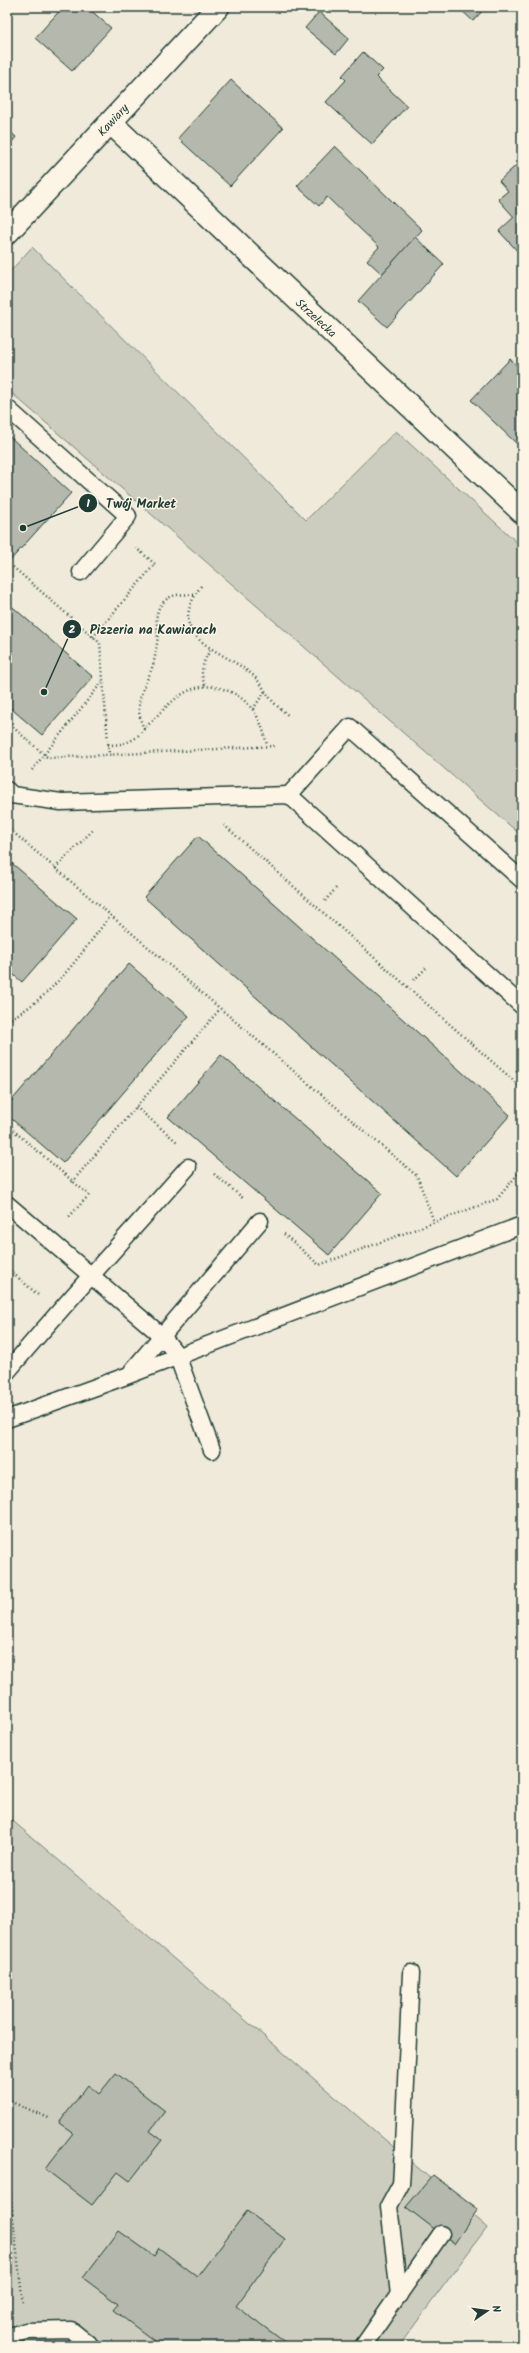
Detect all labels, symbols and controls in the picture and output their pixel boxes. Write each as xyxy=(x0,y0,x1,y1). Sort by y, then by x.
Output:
street label: Kawiary xyxy=(93,99,134,141)
street label: Strzelecka xyxy=(291,294,341,343)
callout: Twój Market xyxy=(78,491,184,516)
text: 1 xyxy=(86,494,90,513)
text: Twój Market xyxy=(106,494,176,515)
callout: Pizzeria na Kawiarach xyxy=(62,617,224,642)
text: 2 xyxy=(69,620,76,639)
text: Pizzeria na Kawiarach xyxy=(90,620,216,641)
north arrow xyxy=(467,2291,507,2331)
text: N xyxy=(486,2304,505,2314)

